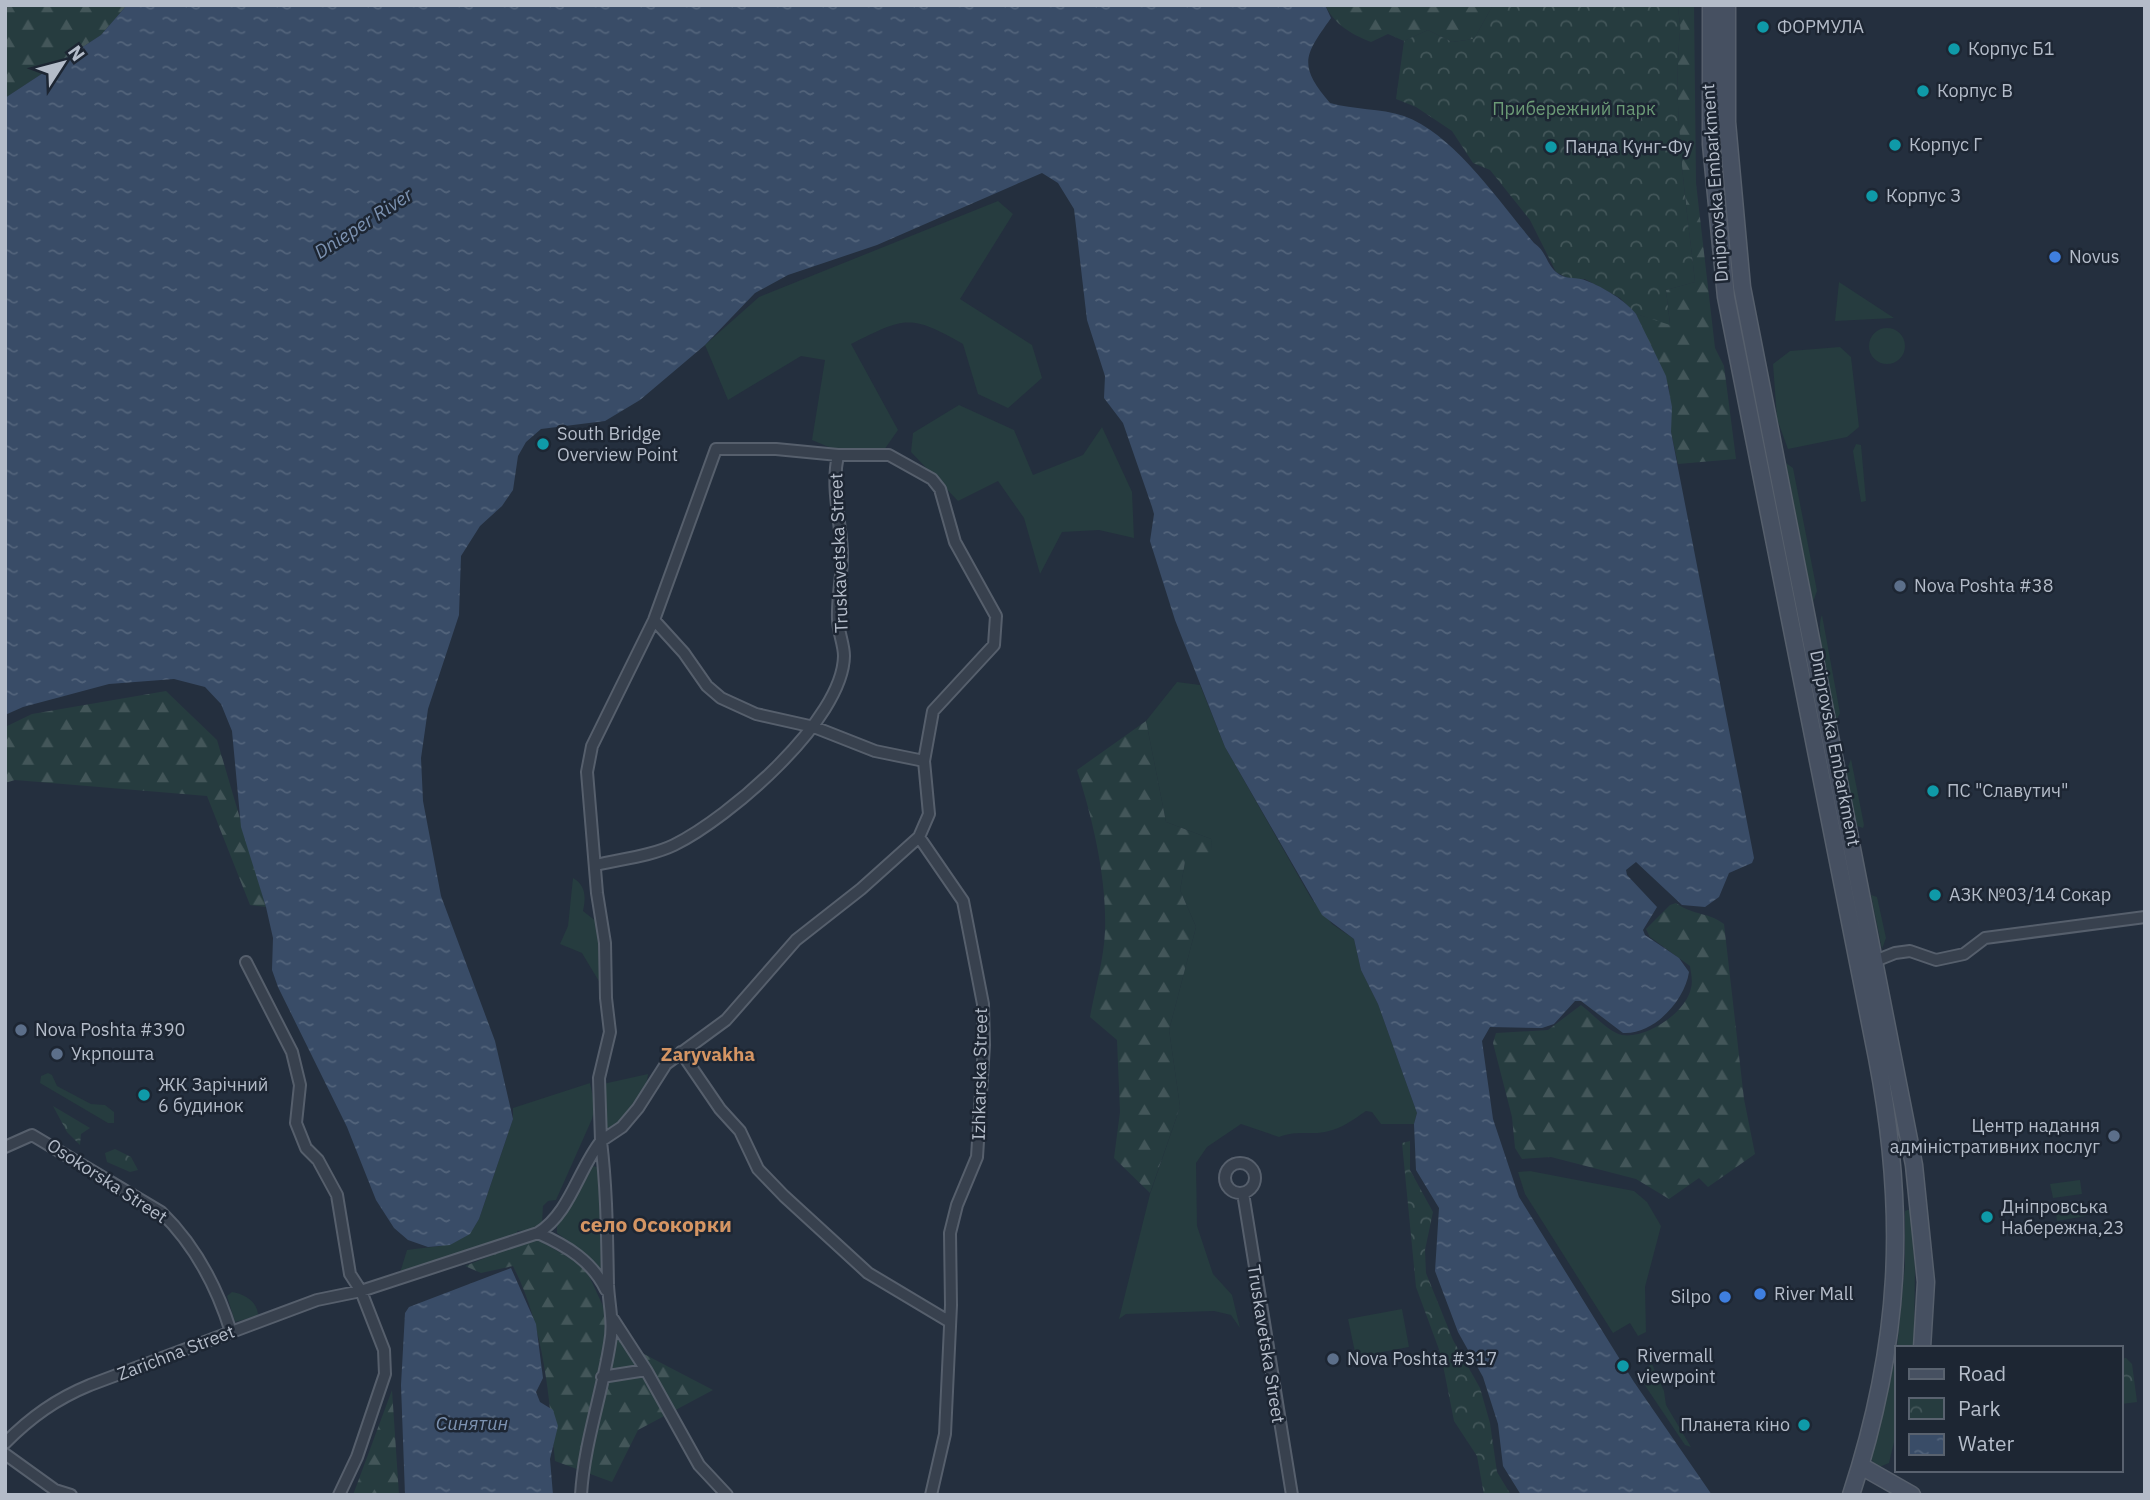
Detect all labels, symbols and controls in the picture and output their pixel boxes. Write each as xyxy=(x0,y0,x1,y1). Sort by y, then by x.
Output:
place label: ФОРМУЛА xyxy=(1777,15,1865,38)
marker: ФОРМУЛА xyxy=(1755,19,1771,35)
north arrow xyxy=(28,28,98,98)
place label: Корпус Б1 xyxy=(1968,37,2055,60)
text: N xyxy=(63,40,91,66)
marker: Корпус Б1 xyxy=(1946,41,1962,57)
place label: Корпус В xyxy=(1937,79,2013,102)
street label: Dniprovska Embarkment xyxy=(1696,83,1733,283)
marker: Корпус В xyxy=(1915,83,1931,99)
park label: Прибережний парк xyxy=(1492,97,1656,120)
place label: Корпус Г xyxy=(1909,133,1982,156)
place label: Панда Кунг-Фу xyxy=(1565,135,1692,158)
marker: Корпус Г xyxy=(1887,137,1903,153)
marker: Панда Кунг-Фу xyxy=(1543,139,1559,155)
water label: Dnieper River xyxy=(309,182,418,264)
place label: Корпус З xyxy=(1886,184,1961,207)
marker: Корпус З xyxy=(1864,188,1880,204)
place label: Novus xyxy=(2069,245,2120,268)
marker: Novus xyxy=(2047,249,2063,265)
place label: South Bridge Overview Point xyxy=(557,422,678,466)
marker: South Bridge Overview Point xyxy=(535,436,551,452)
street label: Truskavetska Street xyxy=(824,473,853,634)
place label: Nova Poshta #38 xyxy=(1914,574,2053,597)
marker: Nova Poshta #38 xyxy=(1892,578,1908,594)
street label: Dniprovska Embarkment xyxy=(1805,648,1866,848)
place label: ПС "Славутич" xyxy=(1947,779,2069,802)
marker: ПС "Славутич" xyxy=(1925,783,1941,799)
place label: АЗК №03/14 Сокар xyxy=(1949,883,2111,906)
marker: АЗК №03/14 Сокар xyxy=(1927,887,1943,903)
street label: Izhkarska Street xyxy=(967,1007,992,1141)
place label: Nova Poshta #390 xyxy=(35,1018,185,1041)
marker: Nova Poshta #390 xyxy=(13,1022,29,1038)
place label: Укрпошта xyxy=(71,1042,154,1065)
district label: Zaryvakha xyxy=(661,1042,755,1066)
marker: Укрпошта xyxy=(49,1046,65,1062)
place label: ЖК Зарічний 6 будинок xyxy=(158,1073,268,1117)
marker: ЖК Зарічний 6 будинок xyxy=(136,1087,152,1103)
place label: Центр надання адміністративних послуг xyxy=(1890,1114,2100,1158)
marker: Центр надання адміністративних послуг xyxy=(2106,1128,2122,1144)
street label: Osokorska Street xyxy=(43,1133,172,1228)
place label: Дніпровська Набережна,23 xyxy=(2001,1195,2124,1239)
marker: Дніпровська Набережна,23 xyxy=(1979,1209,1995,1225)
district label: село Осокорки xyxy=(580,1210,732,1238)
street label: Truskavetska Street xyxy=(1243,1263,1290,1425)
place label: River Mall xyxy=(1774,1282,1854,1305)
place label: Silpo xyxy=(1671,1285,1711,1308)
marker: River Mall xyxy=(1752,1286,1768,1302)
marker: Silpo xyxy=(1717,1289,1733,1305)
street label: Zarichna Street xyxy=(114,1320,238,1385)
place label: Rivermall viewpoint xyxy=(1637,1344,1716,1388)
legend xyxy=(1895,1346,2122,1472)
place label: Nova Poshta #317 xyxy=(1347,1347,1497,1370)
marker: Nova Poshta #317 xyxy=(1325,1351,1341,1367)
marker: Rivermall viewpoint xyxy=(1615,1358,1631,1374)
text: Road xyxy=(1958,1359,2006,1387)
text: Park xyxy=(1958,1394,2001,1422)
water label: Синятин xyxy=(436,1411,508,1435)
place label: Планета кіно xyxy=(1680,1413,1790,1436)
marker: Планета кіно xyxy=(1796,1417,1812,1433)
text: Water xyxy=(1958,1429,2015,1457)

